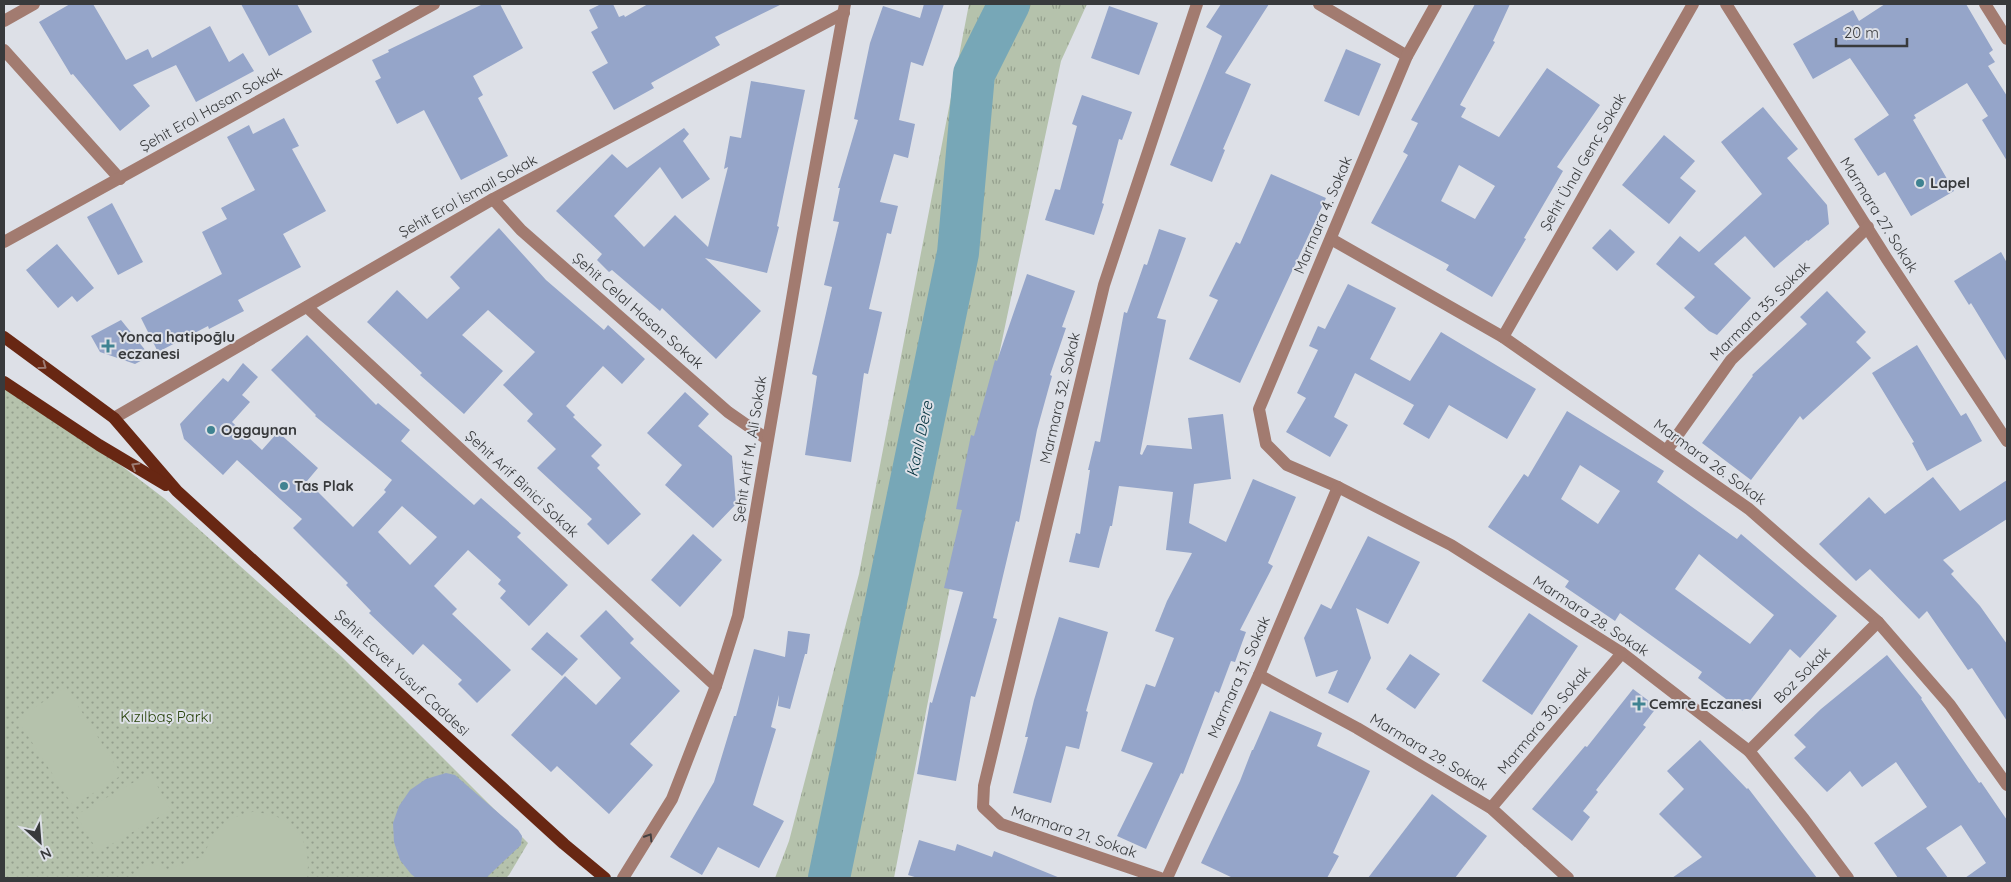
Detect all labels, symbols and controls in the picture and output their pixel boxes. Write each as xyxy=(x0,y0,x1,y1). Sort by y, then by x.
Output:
scale bar xyxy=(1836,15,1907,47)
text: 20 m xyxy=(1844,23,1879,42)
street label: Şehit Erol Hasan Sokak xyxy=(136,62,285,156)
street label: Şehit Ünal Genç Sokak xyxy=(1535,90,1630,234)
street label: Şehit Erol İsmail Sokak xyxy=(395,150,540,242)
street label: Marmara 4. Sokak xyxy=(1289,153,1356,277)
street label: Marmara 27. Sokak xyxy=(1836,153,1923,276)
place label: Lapel xyxy=(1930,173,1970,192)
marker: Lapel xyxy=(1914,177,1926,189)
street label: Şehit Celal Hasan Sokak xyxy=(569,248,708,373)
street label: Marmara 35. Sokak xyxy=(1706,257,1814,365)
place label: Yonca hatipoğlu eczanesi xyxy=(118,327,235,363)
street label: Marmara 32. Sokak xyxy=(1035,330,1084,465)
marker: Yonca hatipoğlu eczanesi xyxy=(102,340,114,352)
one-way arrow xyxy=(37,360,47,369)
street label: Şehit Arif M. Ali Sokak xyxy=(729,374,770,524)
water label: Kanlı Dere xyxy=(901,398,937,479)
street label: Marmara 26. Sokak xyxy=(1650,414,1770,509)
place label: Oggaynan xyxy=(221,420,297,439)
marker: Oggaynan xyxy=(205,424,217,436)
street label: Şehit Arif Binici Sokak xyxy=(462,426,583,541)
one-way arrow xyxy=(132,463,141,473)
place label: Tas Plak xyxy=(294,476,354,495)
marker: Tas Plak xyxy=(278,480,290,492)
street label: Marmara 28. Sokak xyxy=(1530,571,1653,660)
street label: Şehit Ecvet Yusuf Caddesi xyxy=(331,605,474,740)
street label: Marmara 31. Sokak xyxy=(1203,613,1274,741)
street label: Boz Sokak xyxy=(1769,642,1834,707)
street label: Marmara 30. Sokak xyxy=(1493,662,1594,777)
place label: Cemre Eczanesi xyxy=(1649,694,1762,713)
marker: Cemre Eczanesi xyxy=(1633,698,1645,710)
park label: Kızılbaş Parkı xyxy=(120,707,212,726)
street label: Marmara 29. Sokak xyxy=(1367,709,1492,794)
street label: Marmara 21. Sokak xyxy=(1009,801,1140,862)
north arrow xyxy=(15,817,65,867)
one-way arrow xyxy=(642,833,652,842)
text: N xyxy=(37,843,54,864)

